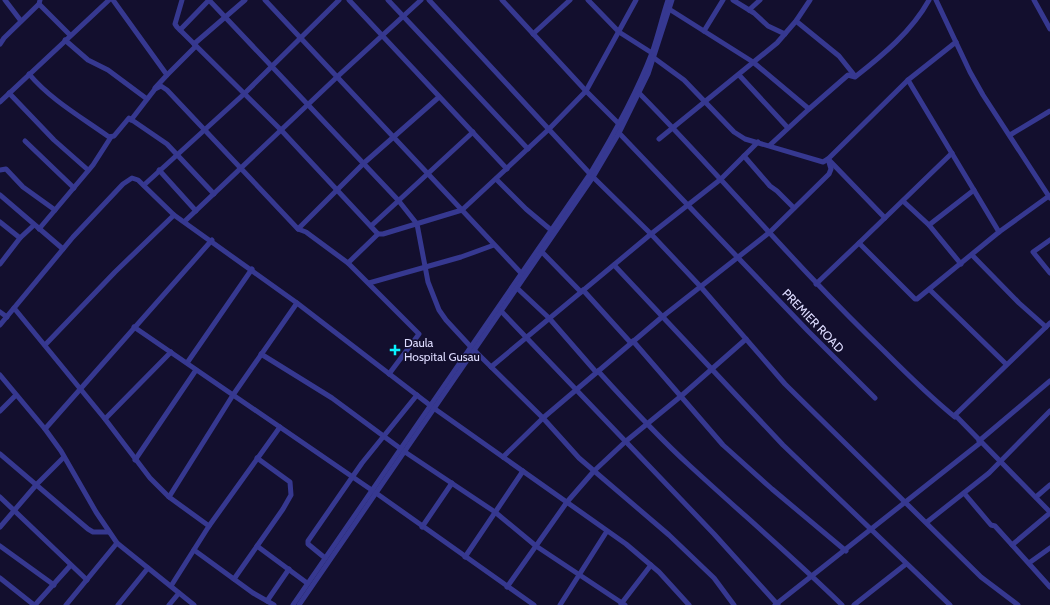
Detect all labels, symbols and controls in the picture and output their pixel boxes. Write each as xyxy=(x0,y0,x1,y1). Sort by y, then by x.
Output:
street label: PREMIER ROAD xyxy=(779,286,848,356)
place label: Daula Hospital Gusau xyxy=(404,335,480,364)
marker: Daula Hospital Gusau xyxy=(389,344,401,356)

